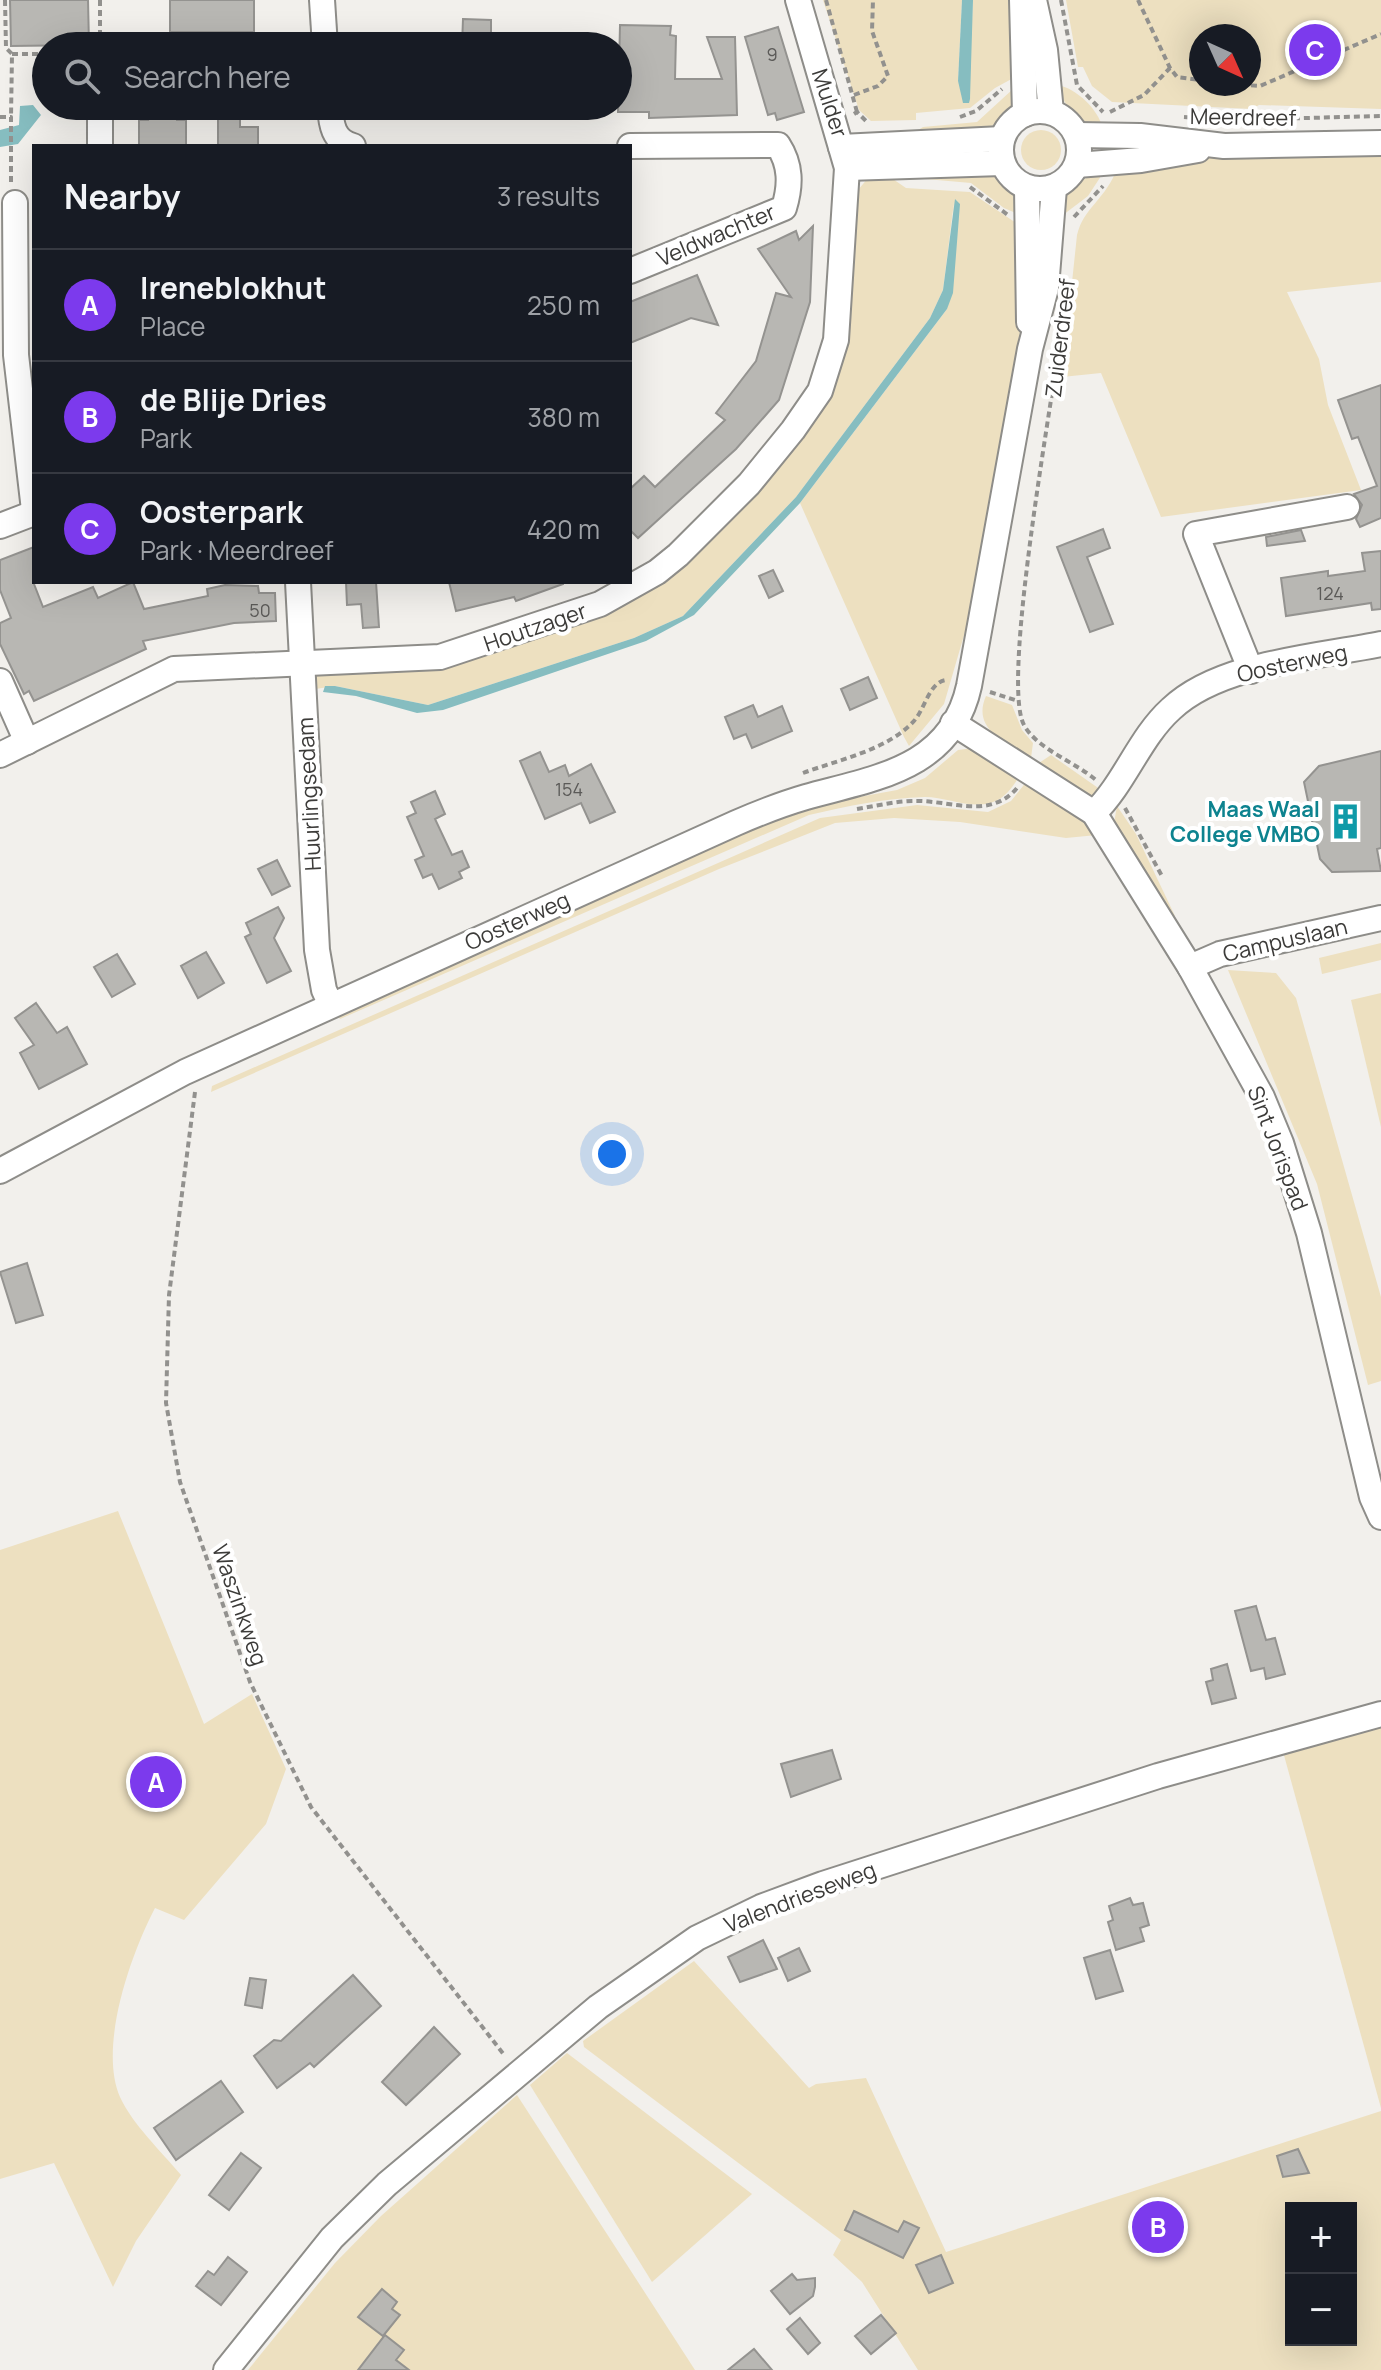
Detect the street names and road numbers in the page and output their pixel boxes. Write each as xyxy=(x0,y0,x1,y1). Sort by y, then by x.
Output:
street label: Mulder xyxy=(805,65,855,141)
street label: Meerdreef xyxy=(1190,101,1297,133)
street label: Veldwachter xyxy=(652,197,780,273)
street label: Zuiderdreef xyxy=(1038,277,1082,399)
street label: Houtzager xyxy=(480,595,591,659)
street label: Oosterweg xyxy=(1234,637,1350,689)
street label: Huurlingsedam xyxy=(290,716,328,872)
street label: Oosterweg xyxy=(460,885,574,957)
street label: Campuslaan xyxy=(1220,911,1350,969)
street label: Sint Jorispad xyxy=(1241,1081,1315,1215)
street label: Waszinkweg xyxy=(205,1540,275,1670)
street label: Valendrieseweg xyxy=(720,1854,880,1940)

